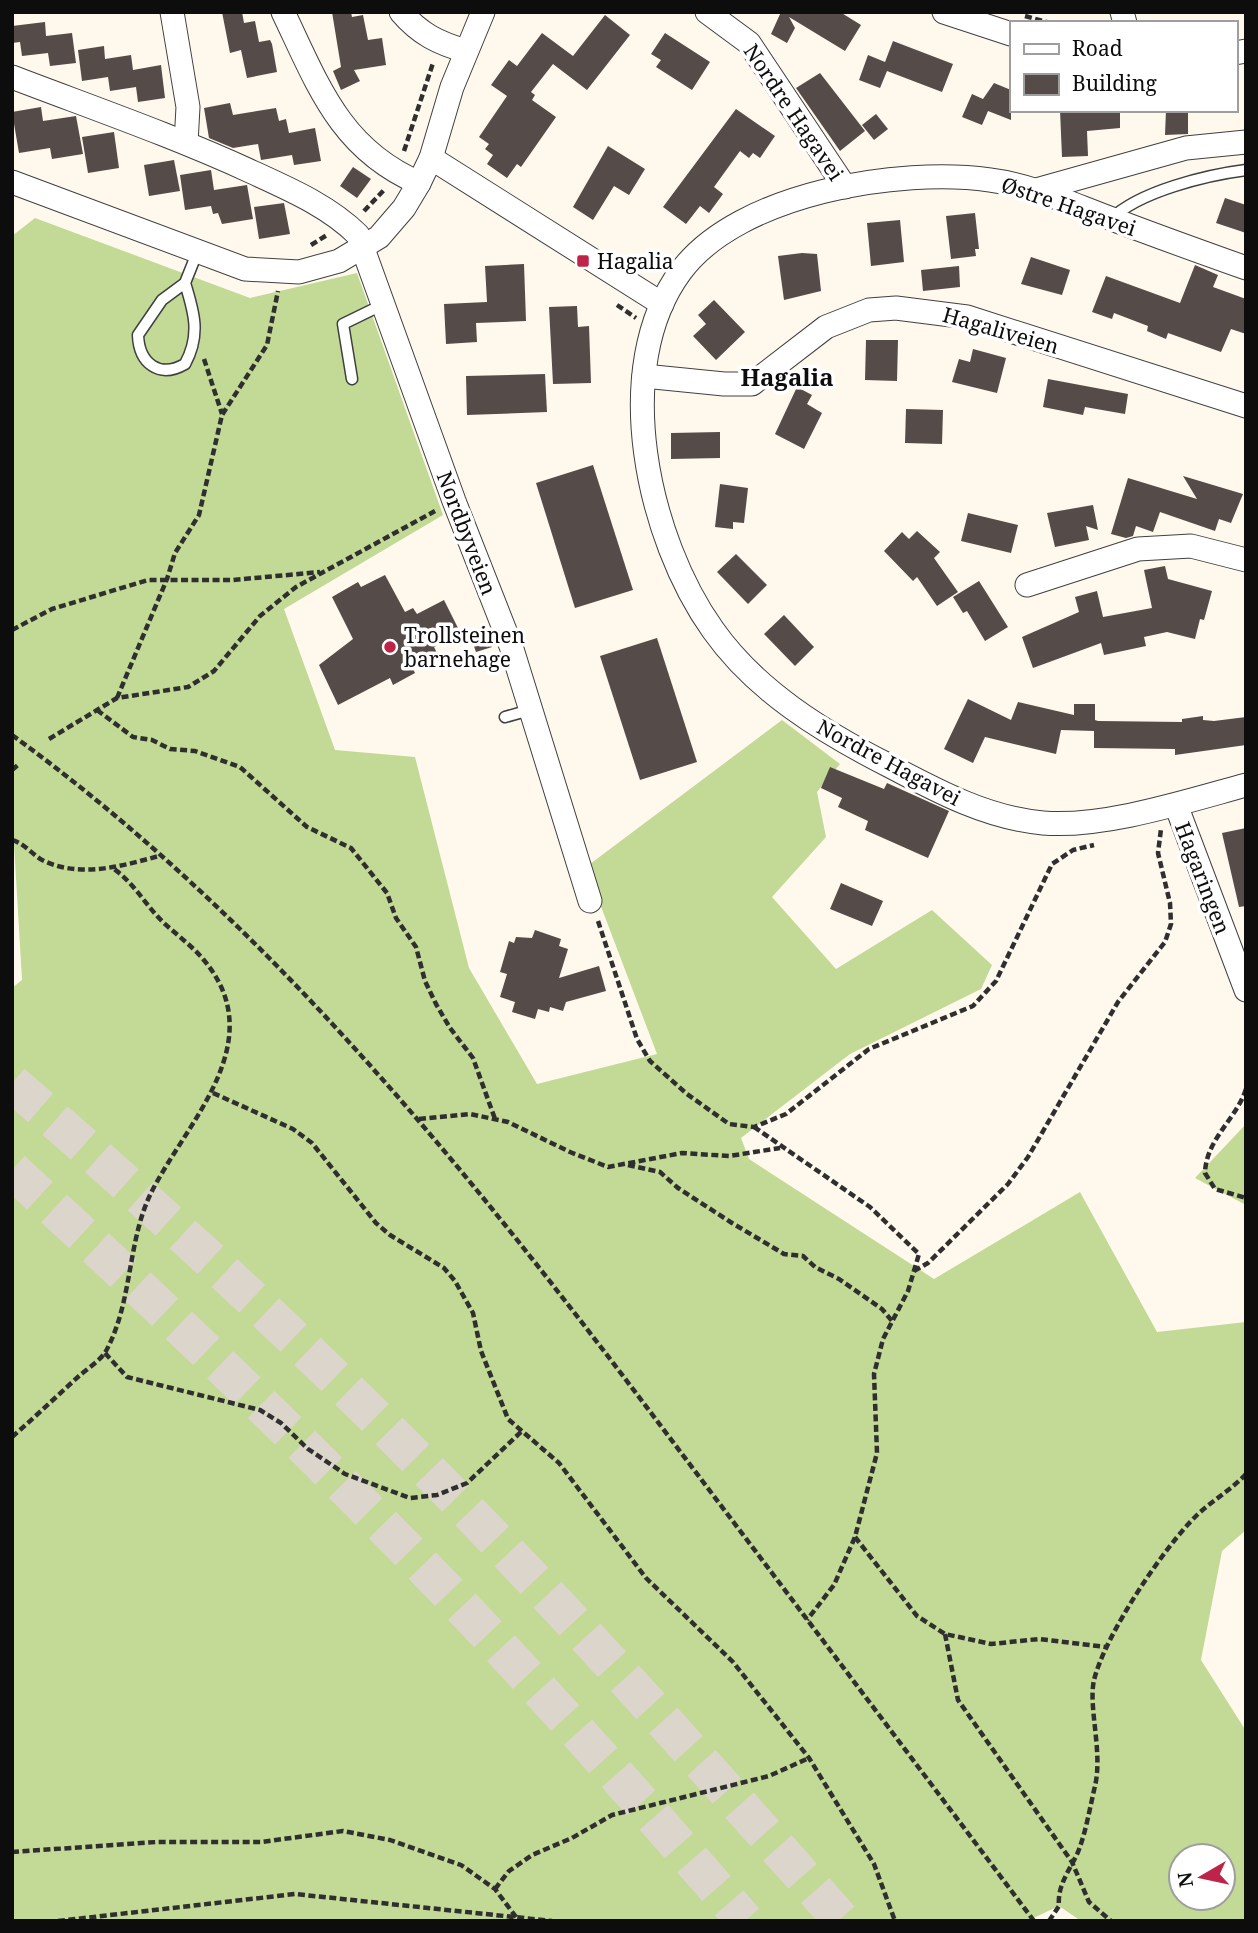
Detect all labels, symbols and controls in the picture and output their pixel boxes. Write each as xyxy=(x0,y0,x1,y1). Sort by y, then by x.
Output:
legend xyxy=(1010,21,1237,112)
text: Road xyxy=(1072,34,1123,62)
street label: Nordre Hagavei xyxy=(738,38,850,186)
text: Building xyxy=(1072,69,1157,97)
street label: Østre Hagavei xyxy=(998,170,1140,242)
place label: Hagalia xyxy=(597,247,674,275)
marker: Hagalia xyxy=(575,253,591,269)
street label: Hagaliveien xyxy=(940,300,1062,360)
district label: Hagalia xyxy=(740,360,834,393)
street label: Nordbyveien xyxy=(431,467,503,599)
place label: Trollsteinen barnehage xyxy=(404,621,525,673)
marker: Trollsteinen barnehage xyxy=(382,639,398,655)
street label: Nordre Hagavei xyxy=(812,712,966,812)
street label: Hagaringen xyxy=(1169,818,1237,938)
north arrow xyxy=(1167,1842,1237,1912)
text: N xyxy=(1171,1870,1199,1889)

